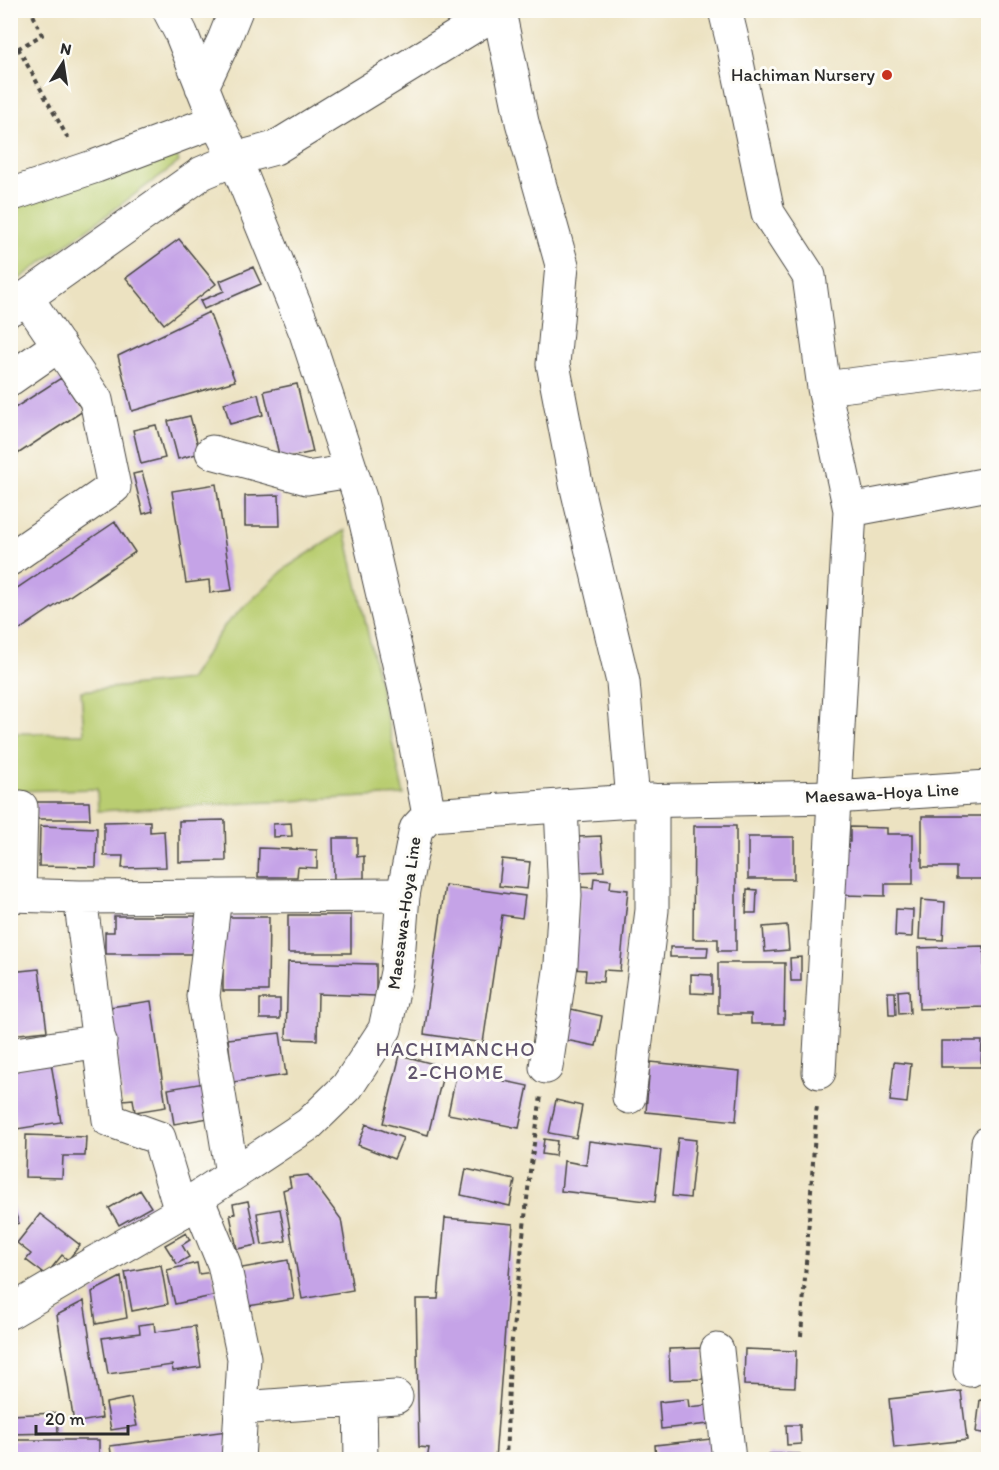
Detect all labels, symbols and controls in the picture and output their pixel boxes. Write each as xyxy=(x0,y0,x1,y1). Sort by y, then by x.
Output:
north arrow xyxy=(33,33,93,93)
text: N xyxy=(59,38,73,59)
place label: Hachiman Nursery xyxy=(731,64,876,86)
marker: Hachiman Nursery xyxy=(880,68,894,82)
street label: Maesawa-Hoya Line xyxy=(804,778,960,808)
street label: Maesawa-Hoya Line xyxy=(382,835,426,991)
district label: HACHIMANCHO 2-CHOME xyxy=(376,1037,536,1084)
scale bar xyxy=(36,1398,128,1436)
text: 20 m xyxy=(45,1408,85,1430)

